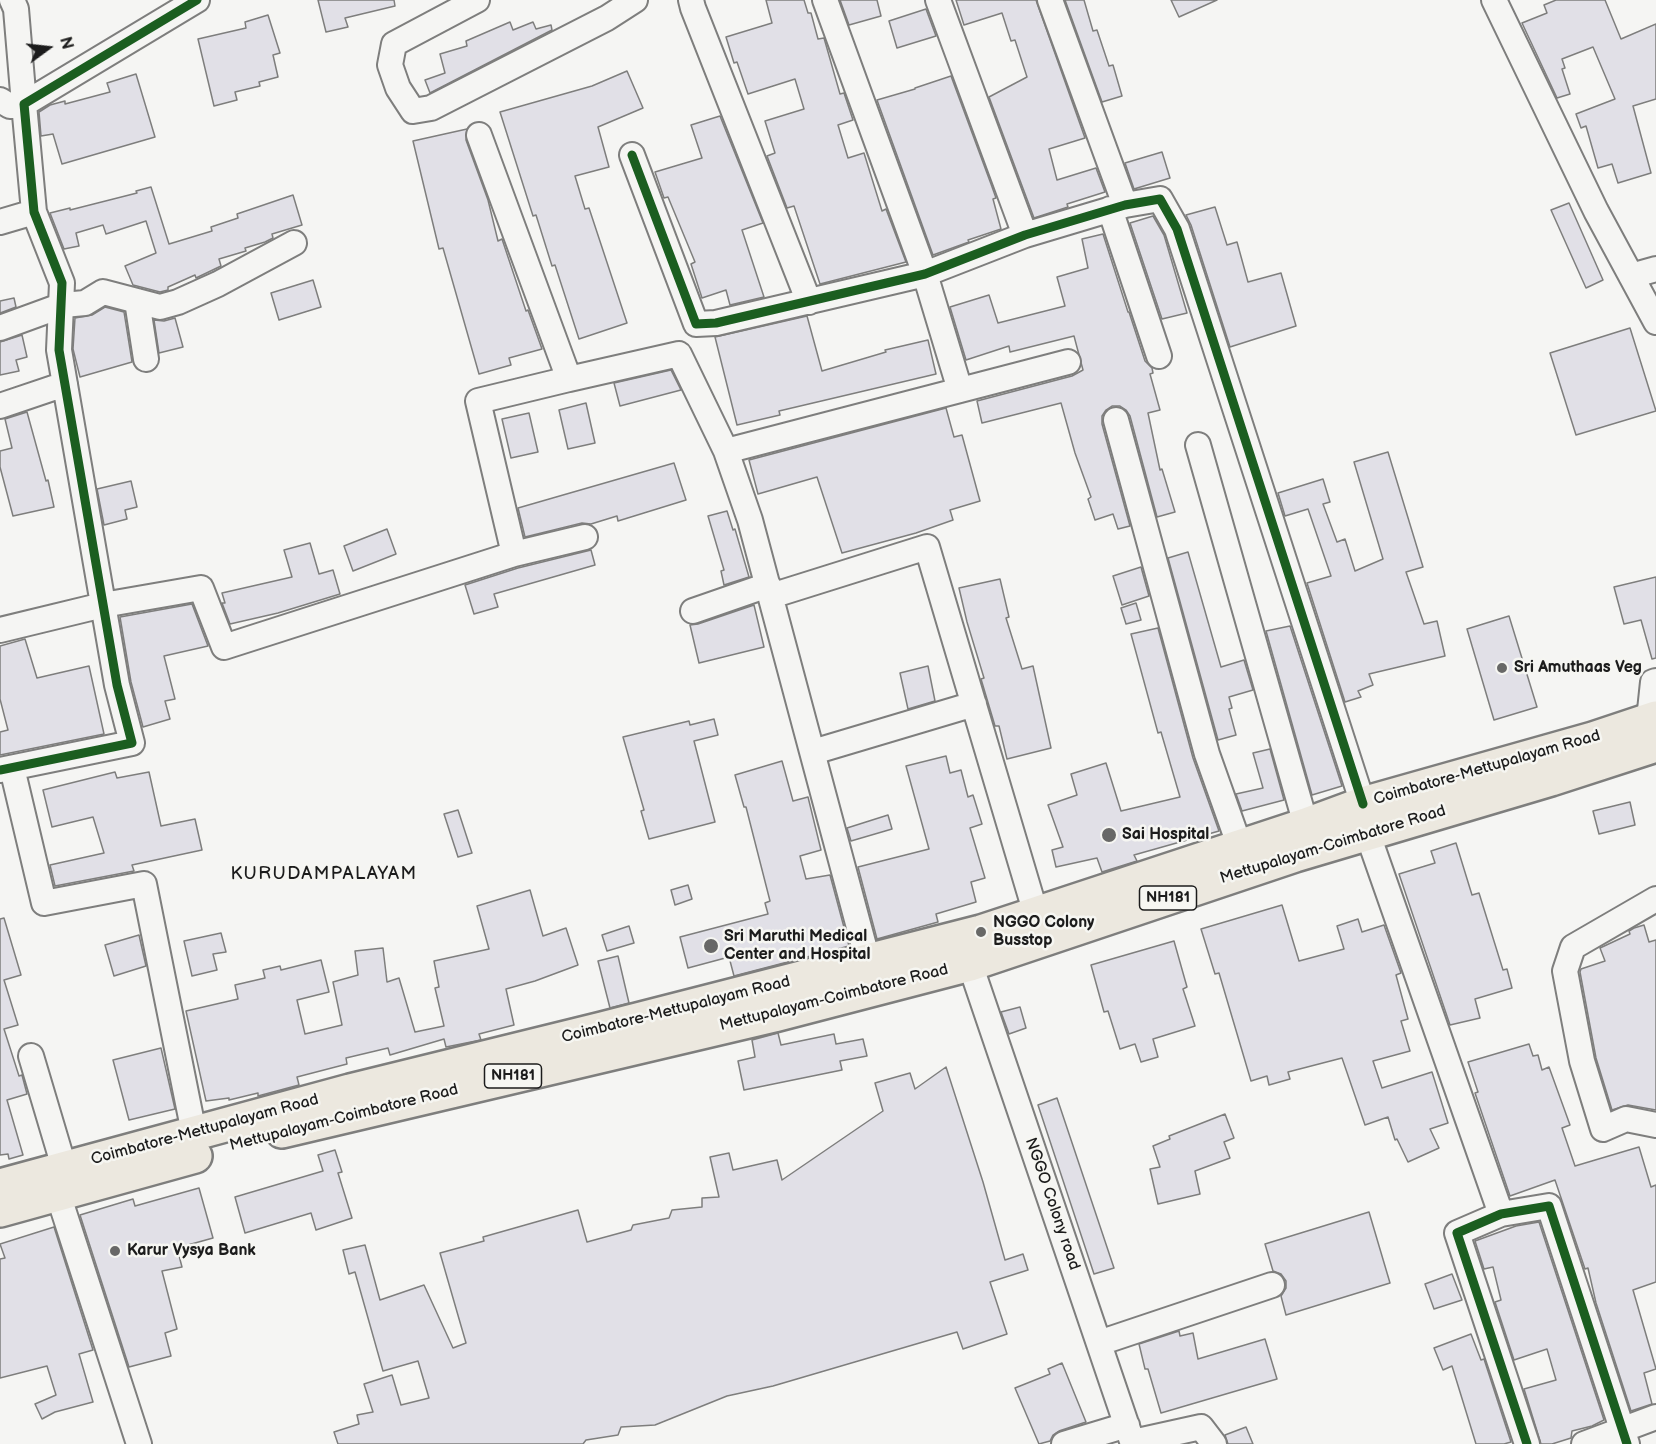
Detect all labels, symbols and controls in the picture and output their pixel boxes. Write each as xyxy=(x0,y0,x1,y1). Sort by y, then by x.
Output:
north arrow xyxy=(18,18,78,78)
text: N xyxy=(55,35,77,51)
place label: Sri Amuthaas Veg xyxy=(1514,658,1642,678)
marker: Sri Amuthaas Veg xyxy=(1495,661,1509,675)
street label: Coimbatore-Mettupalayam Road xyxy=(1371,726,1603,810)
street label: Mettupalayam-Coimbatore Road xyxy=(1218,801,1448,889)
place label: Sai Hospital xyxy=(1122,825,1209,845)
marker: Sai Hospital xyxy=(1100,826,1118,844)
district label: KURUDAMPALAYAM xyxy=(230,863,418,885)
road number: NH181 xyxy=(1140,886,1196,910)
place label: NGGO Colony Busstop xyxy=(993,913,1094,951)
marker: NGGO Colony Busstop xyxy=(974,925,988,939)
place label: Sri Maruthi Medical Center and Hospital xyxy=(724,927,871,965)
marker: Sri Maruthi Medical Center and Hospital xyxy=(702,937,720,955)
street label: Mettupalayam-Coimbatore Road xyxy=(718,960,950,1036)
street label: Coimbatore-Mettupalayam Road xyxy=(560,972,792,1048)
road number: NH181 xyxy=(484,1064,542,1088)
street label: Mettupalayam-Coimbatore Road xyxy=(228,1080,460,1156)
street label: Coimbatore-Mettupalayam Road xyxy=(89,1090,321,1170)
street label: NGGO Colony road xyxy=(1020,1135,1084,1273)
place label: Karur Vysya Bank xyxy=(127,1241,256,1261)
marker: Karur Vysya Bank xyxy=(108,1244,122,1258)

